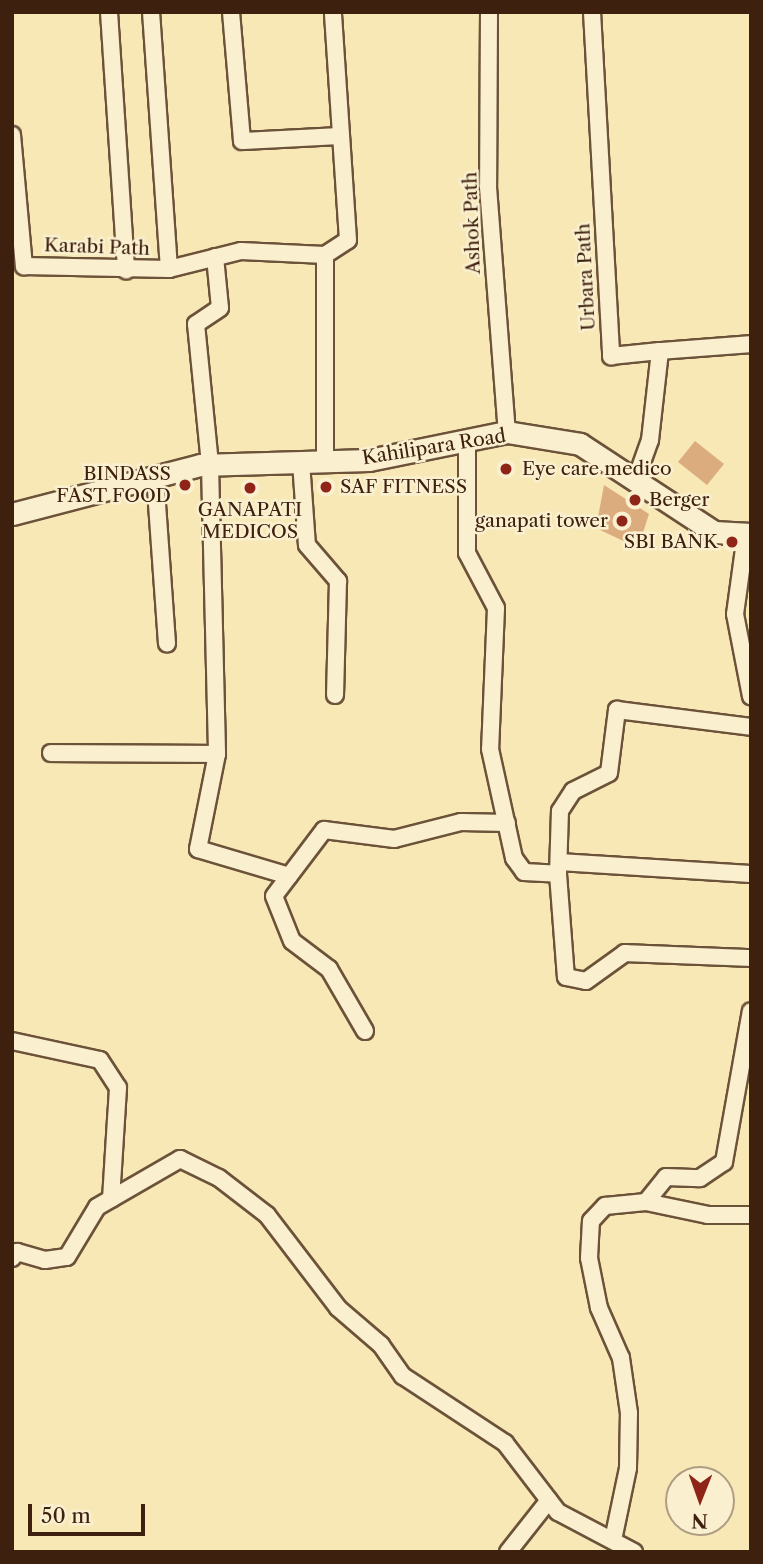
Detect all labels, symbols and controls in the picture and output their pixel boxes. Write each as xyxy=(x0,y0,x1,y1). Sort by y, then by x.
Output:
street label: Ashok Path xyxy=(459,171,485,275)
street label: Urbara Path xyxy=(572,223,600,331)
street label: Karabi Path xyxy=(44,234,150,260)
street label: Kahilipara Road xyxy=(360,424,508,470)
place label: Eye care medico xyxy=(522,458,672,480)
marker: Eye care medico xyxy=(496,459,516,479)
place label: BINDASS FAST FOOD xyxy=(56,463,171,507)
place label: SAF FITNESS xyxy=(340,476,468,498)
marker: BINDASS FAST FOOD xyxy=(177,477,193,493)
marker: SAF FITNESS xyxy=(318,479,334,495)
marker: GANAPATI MEDICOS xyxy=(242,480,258,496)
place label: Berger xyxy=(649,489,709,511)
marker: Berger xyxy=(627,492,643,508)
place label: GANAPATI MEDICOS xyxy=(198,499,302,543)
place label: ganapati tower xyxy=(475,510,608,532)
marker: ganapati tower xyxy=(614,513,630,529)
place label: SBI BANK xyxy=(624,531,718,553)
marker: SBI BANK xyxy=(724,534,740,550)
north arrow xyxy=(665,1466,735,1536)
scale bar xyxy=(32,1490,149,1534)
text: 50 m xyxy=(41,1503,91,1528)
text: N xyxy=(691,1509,708,1532)

